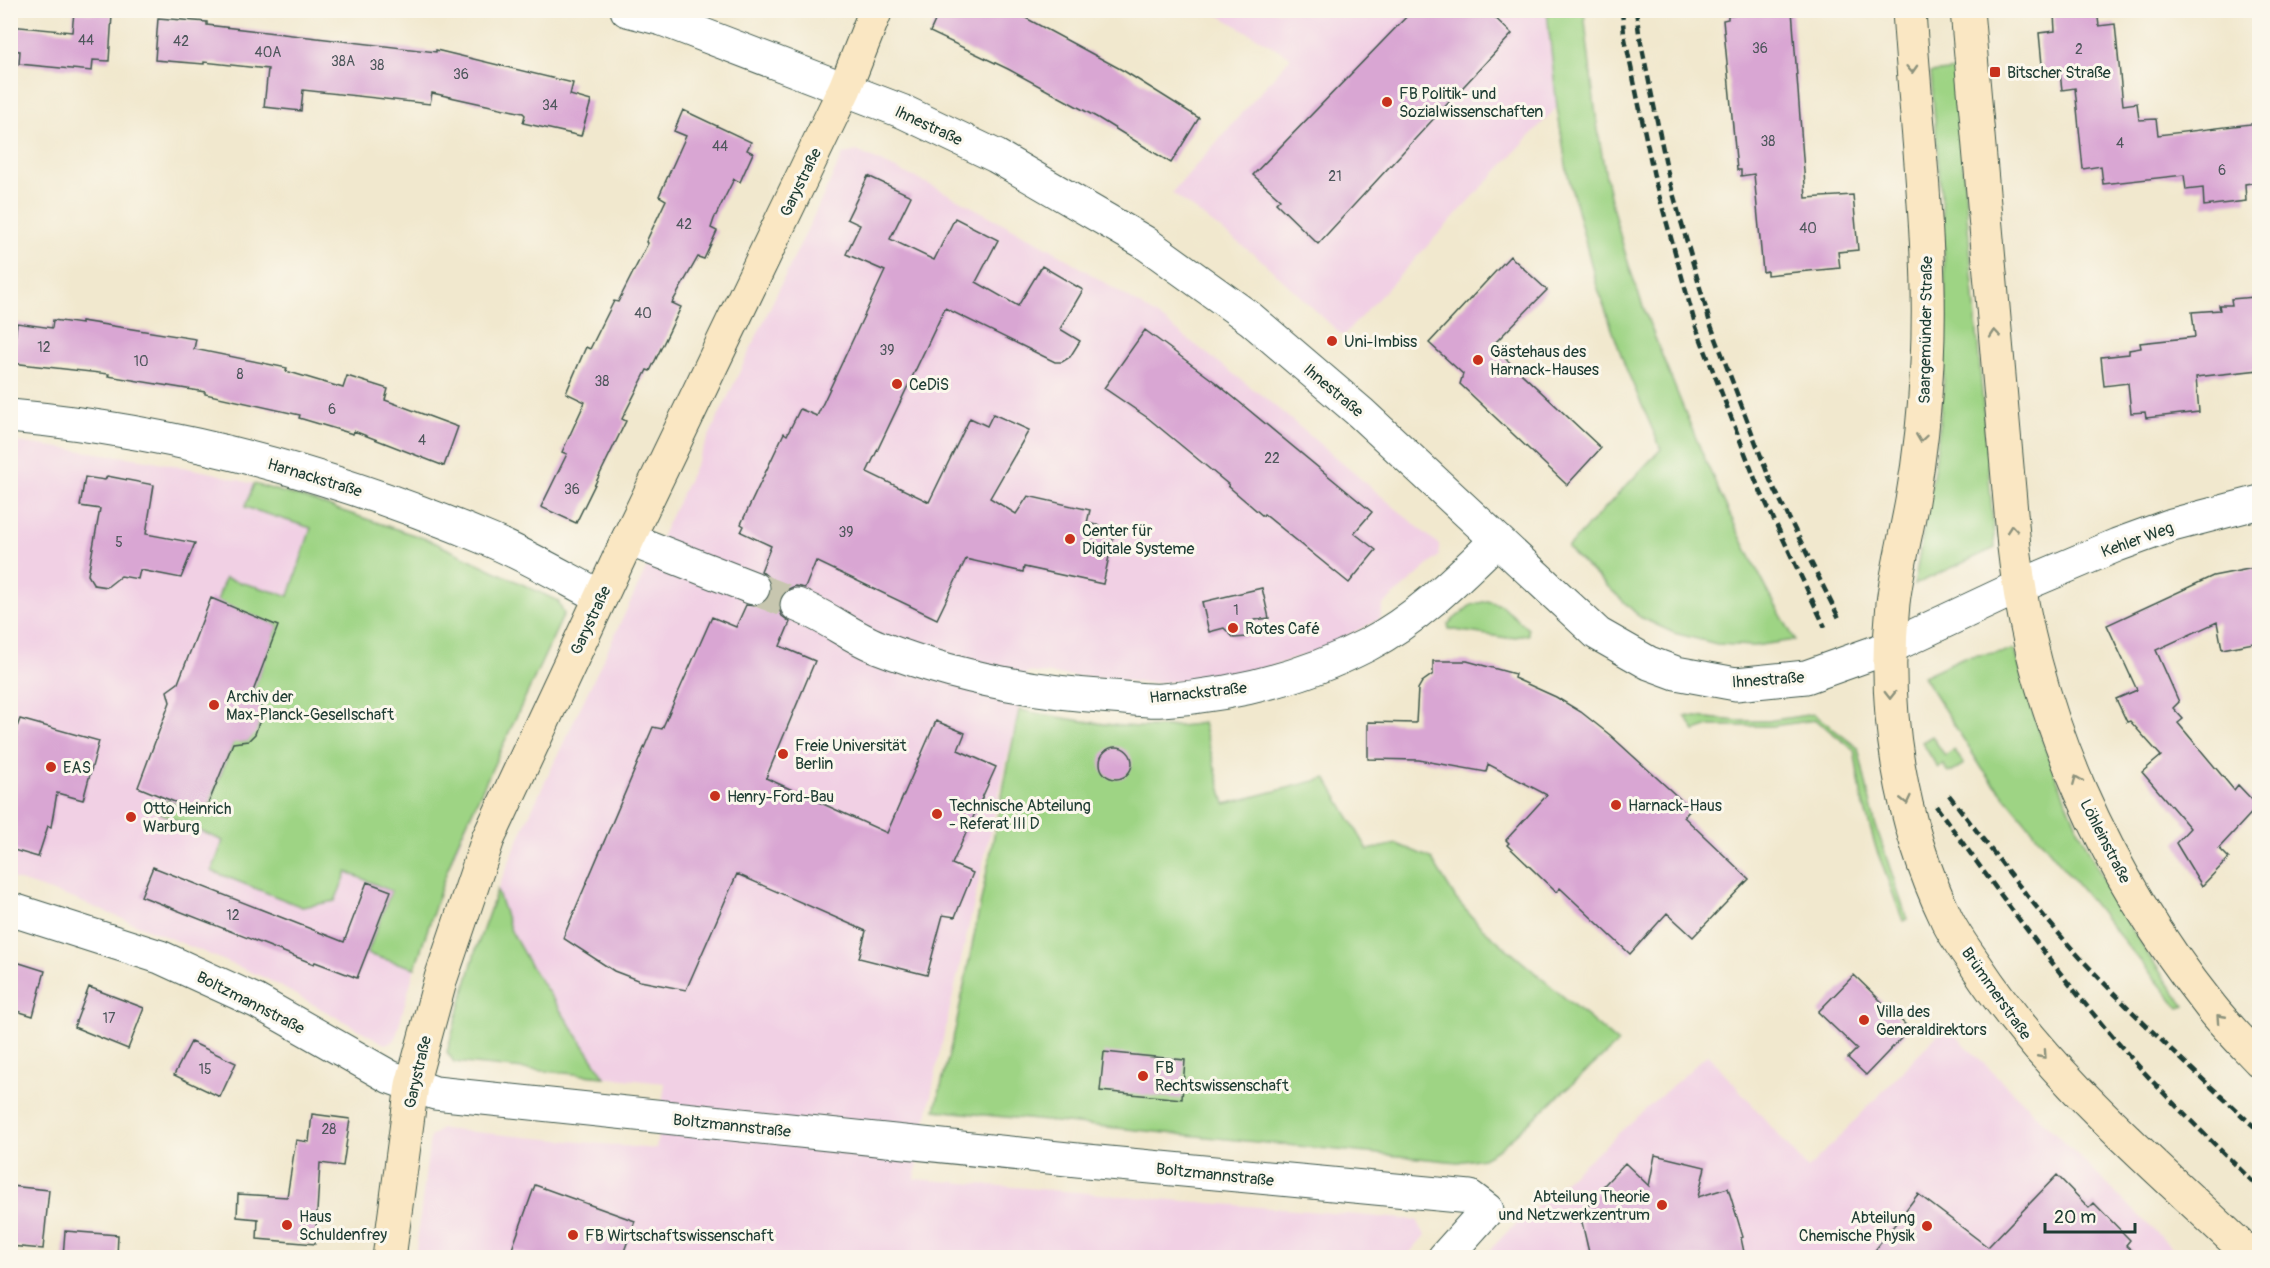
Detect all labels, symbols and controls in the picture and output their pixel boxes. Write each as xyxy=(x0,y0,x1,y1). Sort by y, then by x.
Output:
house number: 44 xyxy=(78,32,94,49)
house number: 42 xyxy=(173,33,189,50)
house number: 36 xyxy=(1752,40,1768,57)
house number: 2 xyxy=(2075,41,2083,58)
house number: 40A xyxy=(255,44,281,61)
house number: 38A xyxy=(331,53,355,70)
house number: 38 xyxy=(370,57,384,74)
place label: Bitscher Straße xyxy=(2007,63,2111,83)
one-way arrow xyxy=(1905,64,1918,73)
marker: Bitscher Straße xyxy=(1988,65,2002,79)
house number: 36 xyxy=(453,66,469,83)
place label: FB Politik- und Sozialwissenschaften xyxy=(1399,84,1543,122)
marker: FB Politik- und Sozialwissenschaften xyxy=(1380,95,1394,109)
house number: 34 xyxy=(542,97,558,114)
street label: Ihnestraße xyxy=(892,102,966,150)
house number: 38 xyxy=(1761,133,1775,150)
house number: 4 xyxy=(2116,135,2124,152)
house number: 44 xyxy=(712,138,728,155)
street label: Garystraße xyxy=(776,145,826,220)
house number: 6 xyxy=(2218,162,2226,179)
house number: 21 xyxy=(1328,168,1342,185)
house number: 42 xyxy=(676,216,692,233)
house number: 40 xyxy=(1799,220,1817,237)
street label: Saargemünder Straße xyxy=(1915,256,1937,404)
house number: 40 xyxy=(634,305,652,322)
one-way arrow xyxy=(1989,330,2002,339)
place label: Uni-Imbiss xyxy=(1344,332,1417,352)
marker: Uni-Imbiss xyxy=(1325,334,1339,348)
house number: 12 xyxy=(37,339,51,356)
house number: 39 xyxy=(879,342,895,359)
place label: Gästehaus des Harnack-Hauses xyxy=(1490,342,1599,380)
house number: 10 xyxy=(133,353,149,370)
marker: Gästehaus des Harnack-Hauses xyxy=(1471,353,1485,367)
street label: Ihnestraße xyxy=(1299,360,1368,422)
house number: 8 xyxy=(236,366,244,383)
house number: 38 xyxy=(595,373,609,390)
place label: CeDiS xyxy=(909,375,949,395)
marker: CeDiS xyxy=(890,377,904,391)
house number: 6 xyxy=(328,401,336,418)
house number: 4 xyxy=(418,432,426,449)
one-way arrow xyxy=(1915,434,1927,443)
house number: 22 xyxy=(1264,450,1280,467)
street label: Harnackstraße xyxy=(265,454,365,502)
house number: 36 xyxy=(564,481,580,498)
street label: Kehler Weg xyxy=(2098,518,2176,562)
place label: Center für Digitale Systeme xyxy=(1082,521,1195,559)
house number: 39 xyxy=(838,524,854,541)
one-way arrow xyxy=(2006,524,2019,533)
marker: Center für Digitale Systeme xyxy=(1063,532,1077,546)
house number: 5 xyxy=(115,534,123,551)
street label: Garystraße xyxy=(566,583,616,658)
house number: 1 xyxy=(1233,602,1239,619)
place label: Rotes Café xyxy=(1245,619,1320,639)
marker: Rotes Café xyxy=(1226,621,1240,635)
street label: Ihnestraße xyxy=(1731,667,1805,692)
street label: Harnackstraße xyxy=(1148,678,1248,708)
place label: Archiv der Max-Planck-Gesellschaft xyxy=(226,687,395,725)
one-way arrow xyxy=(1884,691,1896,700)
marker: Archiv der Max-Planck-Gesellschaft xyxy=(207,698,221,712)
place label: Freie Universität Berlin xyxy=(795,736,907,774)
marker: Freie Universität Berlin xyxy=(776,747,790,761)
place label: EAS xyxy=(63,758,91,778)
marker: EAS xyxy=(44,760,58,774)
one-way arrow xyxy=(2072,775,2084,786)
place label: Henry-Ford-Bau xyxy=(727,787,834,807)
marker: Henry-Ford-Bau xyxy=(708,789,722,803)
one-way arrow xyxy=(1899,795,1912,805)
place label: Technische Abteilung - Referat III D xyxy=(949,796,1091,834)
place label: Harnack-Haus xyxy=(1628,796,1722,816)
street label: Löhleinstraße xyxy=(2075,796,2135,887)
marker: Harnack-Haus xyxy=(1609,798,1623,812)
place label: Otto Heinrich Warburg xyxy=(143,799,231,837)
marker: Technische Abteilung - Referat III D xyxy=(930,807,944,821)
marker: Otto Heinrich Warburg xyxy=(124,810,138,824)
house number: 12 xyxy=(226,907,240,924)
street label: Brümmerstraße xyxy=(1957,943,2036,1044)
street label: Boltzmannstraße xyxy=(193,967,308,1039)
place label: Villa des Generaldirektors xyxy=(1876,1002,1987,1040)
house number: 17 xyxy=(103,1010,116,1027)
marker: Villa des Generaldirektors xyxy=(1857,1013,1871,1027)
one-way arrow xyxy=(2216,1014,2227,1024)
street label: Garystraße xyxy=(400,1034,436,1111)
one-way arrow xyxy=(2036,1048,2047,1059)
place label: FB Rechtswissenschaft xyxy=(1155,1058,1289,1096)
house number: 15 xyxy=(198,1061,212,1078)
marker: FB Rechtswissenschaft xyxy=(1136,1069,1150,1083)
street label: Boltzmannstraße xyxy=(672,1110,792,1142)
house number: 28 xyxy=(322,1121,336,1138)
street label: Boltzmannstraße xyxy=(1155,1159,1275,1191)
place label: Abteilung Theorie und Netzwerkzentrum xyxy=(1498,1187,1650,1225)
scale bar xyxy=(2045,1196,2135,1234)
marker: Abteilung Theorie und Netzwerkzentrum xyxy=(1655,1198,1669,1212)
text: 20 m xyxy=(2054,1206,2096,1229)
place label: Haus Schuldenfrey xyxy=(299,1207,387,1245)
place label: Abteilung Chemische Physik xyxy=(1799,1208,1915,1246)
marker: Haus Schuldenfrey xyxy=(280,1218,294,1232)
marker: Abteilung Chemische Physik xyxy=(1920,1219,1934,1233)
place label: FB Wirtschaftswissenschaft xyxy=(585,1226,774,1246)
marker: FB Wirtschaftswissenschaft xyxy=(566,1228,580,1242)

